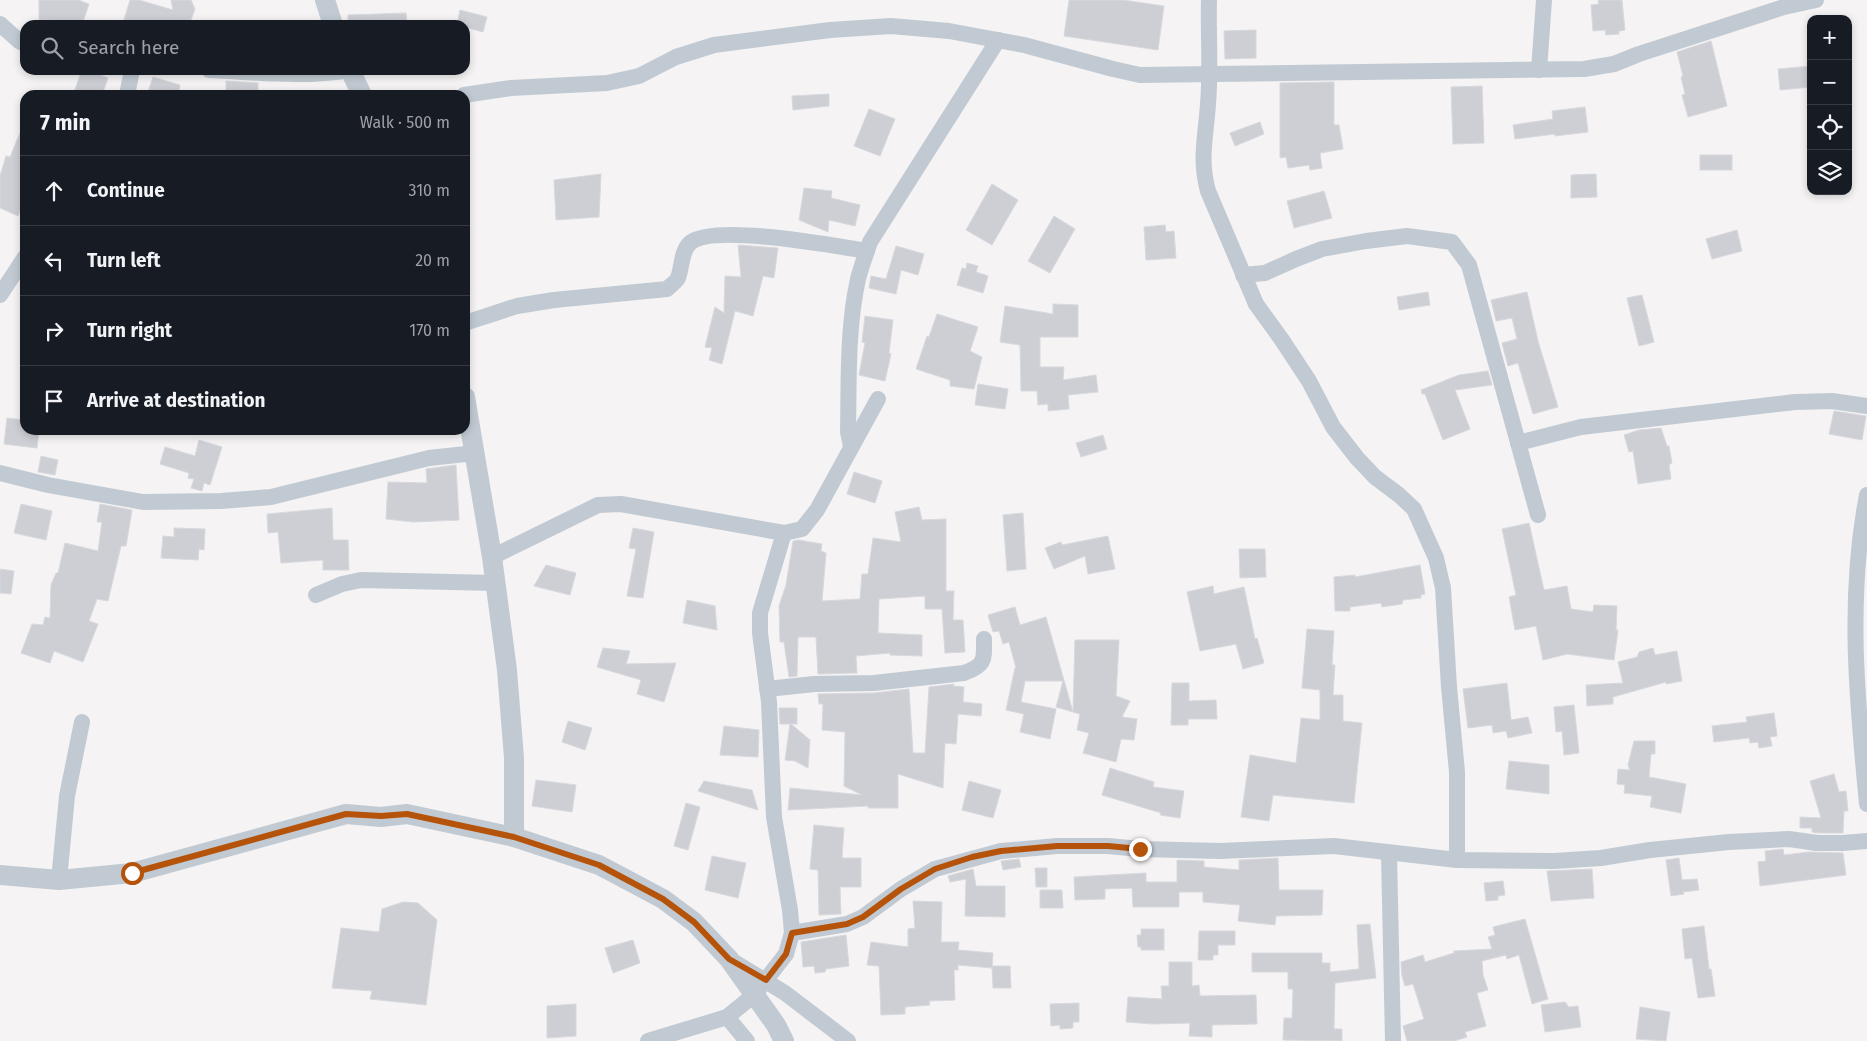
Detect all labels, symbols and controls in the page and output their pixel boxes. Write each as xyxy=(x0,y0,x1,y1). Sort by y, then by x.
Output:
map controls xyxy=(1807,15,1852,195)
button: + xyxy=(1807,15,1852,60)
search box xyxy=(20,20,470,75)
icon: search xyxy=(38,34,66,62)
text: Search here xyxy=(78,36,179,59)
button: − xyxy=(1807,60,1852,105)
button: locate xyxy=(1807,105,1852,150)
text: 7 min xyxy=(40,110,91,136)
text: Walk · 500 m xyxy=(360,113,450,132)
button: layers xyxy=(1807,150,1852,195)
icon: ahead xyxy=(40,177,68,205)
text: Continue xyxy=(87,179,165,202)
text: 310 m xyxy=(409,181,450,200)
icon: left xyxy=(40,247,68,275)
text: Turn left xyxy=(87,249,161,272)
text: 20 m xyxy=(415,251,450,270)
icon: right xyxy=(40,317,68,345)
text: Turn right xyxy=(87,319,172,342)
text: 170 m xyxy=(409,321,450,340)
icon: arrive xyxy=(40,387,68,415)
text: Arrive at destination xyxy=(87,389,266,412)
route end xyxy=(1129,838,1152,861)
route start xyxy=(121,862,144,885)

